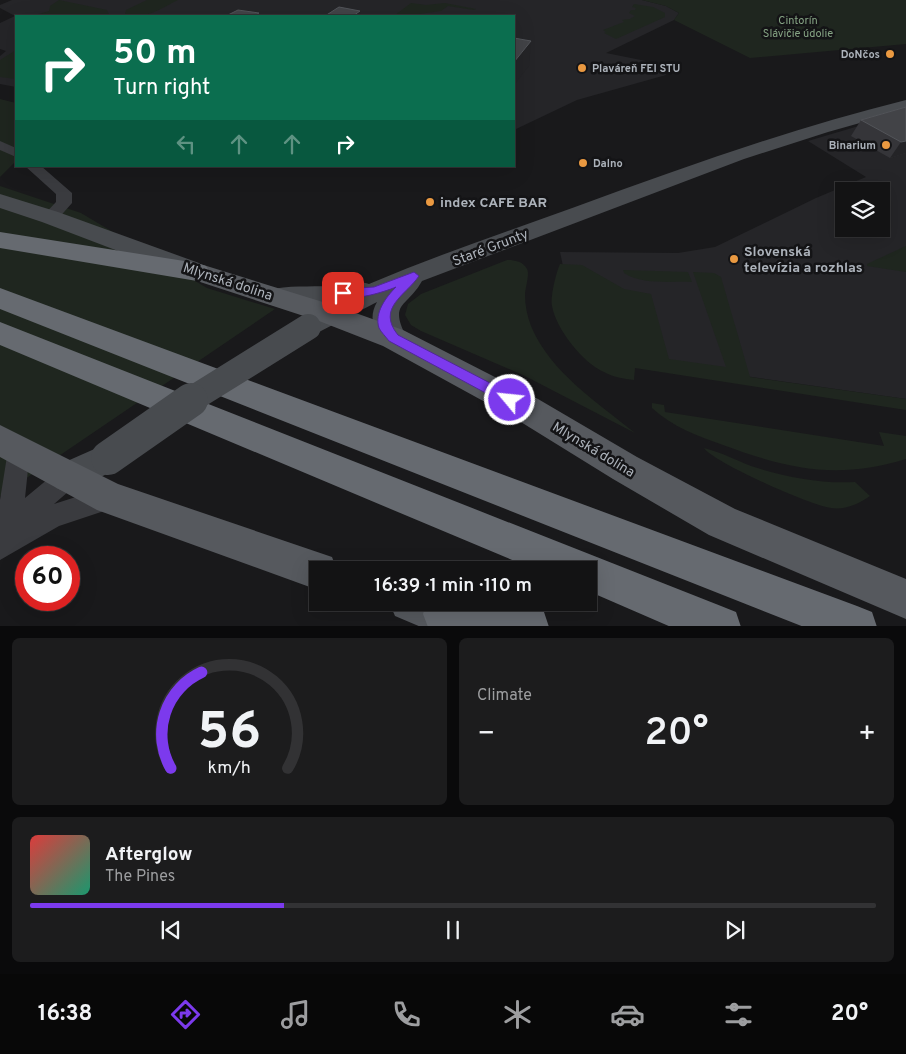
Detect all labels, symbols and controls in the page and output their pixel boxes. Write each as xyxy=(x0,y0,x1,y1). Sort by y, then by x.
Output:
park label: Cintorín Slávičie údolie xyxy=(763,14,833,41)
text: 50 m xyxy=(113,32,197,76)
icon: right xyxy=(30,35,95,100)
place label: DoNčos xyxy=(841,48,880,62)
marker: DoNčos xyxy=(884,48,896,60)
marker: Plaváreň FEI STU xyxy=(576,62,588,74)
place label: Plaváreň FEI STU xyxy=(592,62,680,76)
text: Turn right xyxy=(113,75,210,102)
icon: left xyxy=(172,130,200,158)
icon: ahead xyxy=(225,130,253,158)
icon: ahead xyxy=(278,130,306,158)
icon: right xyxy=(331,130,359,158)
place label: Binarium xyxy=(829,139,876,153)
marker: Binarium xyxy=(880,139,892,151)
marker: Dalno xyxy=(577,157,589,169)
place label: Dalno xyxy=(593,157,623,171)
map controls xyxy=(835,182,890,237)
button: layers xyxy=(835,182,890,237)
place label: index CAFE BAR xyxy=(440,195,547,212)
marker: index CAFE BAR xyxy=(424,196,436,208)
street label: Staré Grunty xyxy=(450,226,531,271)
place label: Slovenská televízia a rozhlas xyxy=(744,244,863,277)
marker: Slovenská televízia a rozhlas xyxy=(728,253,740,265)
street label: Mlynská dolina xyxy=(181,260,274,305)
pin xyxy=(322,272,364,314)
icon: arrive xyxy=(329,279,357,307)
position arrow xyxy=(483,373,535,425)
street label: Mlynská dolina xyxy=(549,419,638,482)
speed limit sign: 60 xyxy=(15,546,80,611)
text: 16:39 · 1 min · 110 m xyxy=(374,574,532,598)
text: Climate xyxy=(477,686,532,706)
text: 56 xyxy=(198,701,261,767)
text: 20° xyxy=(645,710,708,759)
text: − xyxy=(477,717,495,753)
text: + xyxy=(858,717,876,753)
text: km/h xyxy=(208,757,251,780)
text: Afterglow xyxy=(105,843,193,867)
text: The Pines xyxy=(105,867,175,887)
icon: previous xyxy=(157,916,185,944)
icon: pause xyxy=(439,916,467,944)
icon: next xyxy=(721,916,749,944)
icon: directions xyxy=(168,997,203,1032)
icon: music xyxy=(278,997,313,1032)
icon: phone xyxy=(389,997,424,1032)
icon: climate xyxy=(500,997,535,1032)
icon: car xyxy=(610,997,645,1032)
icon: filters xyxy=(721,997,756,1032)
text: 16:38 xyxy=(38,1001,92,1028)
text: 20° xyxy=(831,1001,868,1028)

